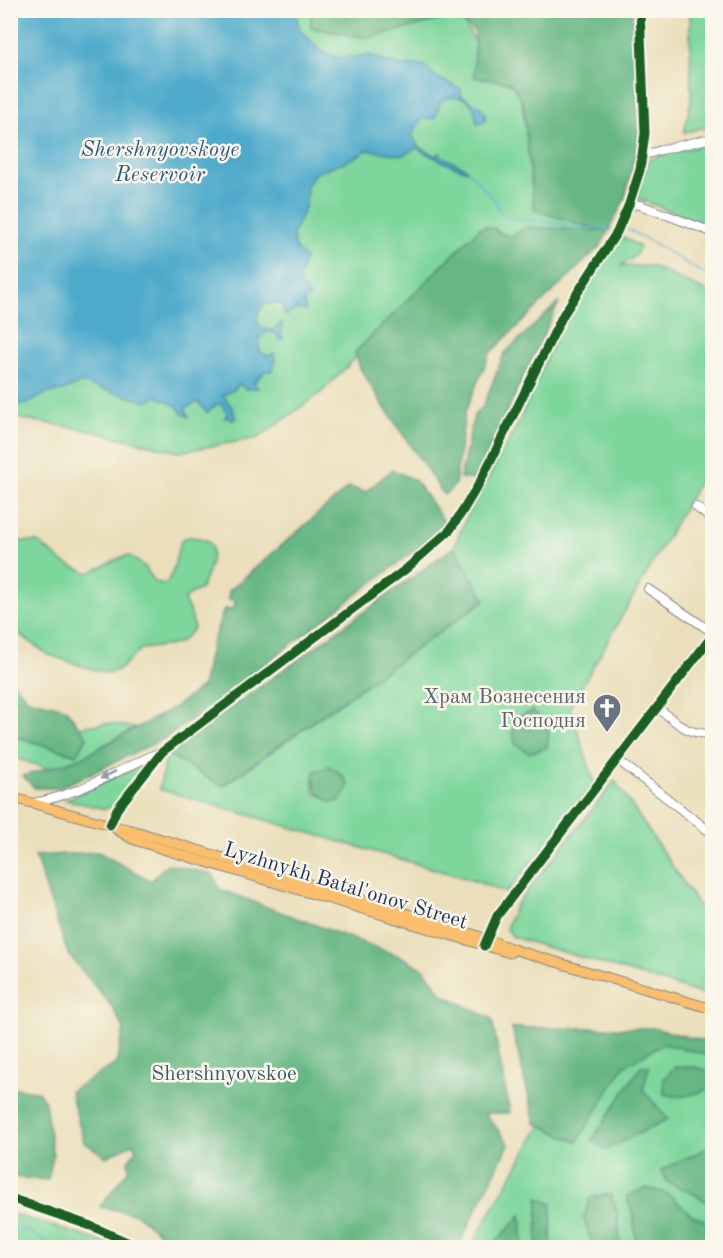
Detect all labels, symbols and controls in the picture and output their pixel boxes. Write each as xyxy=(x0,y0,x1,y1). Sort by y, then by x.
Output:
water label: Shershnyovskoye Reservoir xyxy=(81,139,239,186)
place label: Храм Вознесения Господня xyxy=(423,687,586,732)
church icon: Храм Вознесения Господня xyxy=(591,692,623,734)
one-way arrow xyxy=(100,771,117,780)
street label: Lyzhnykh Batal'onov Street xyxy=(221,839,470,934)
park label: Shershnyovskoe xyxy=(151,1064,297,1085)

